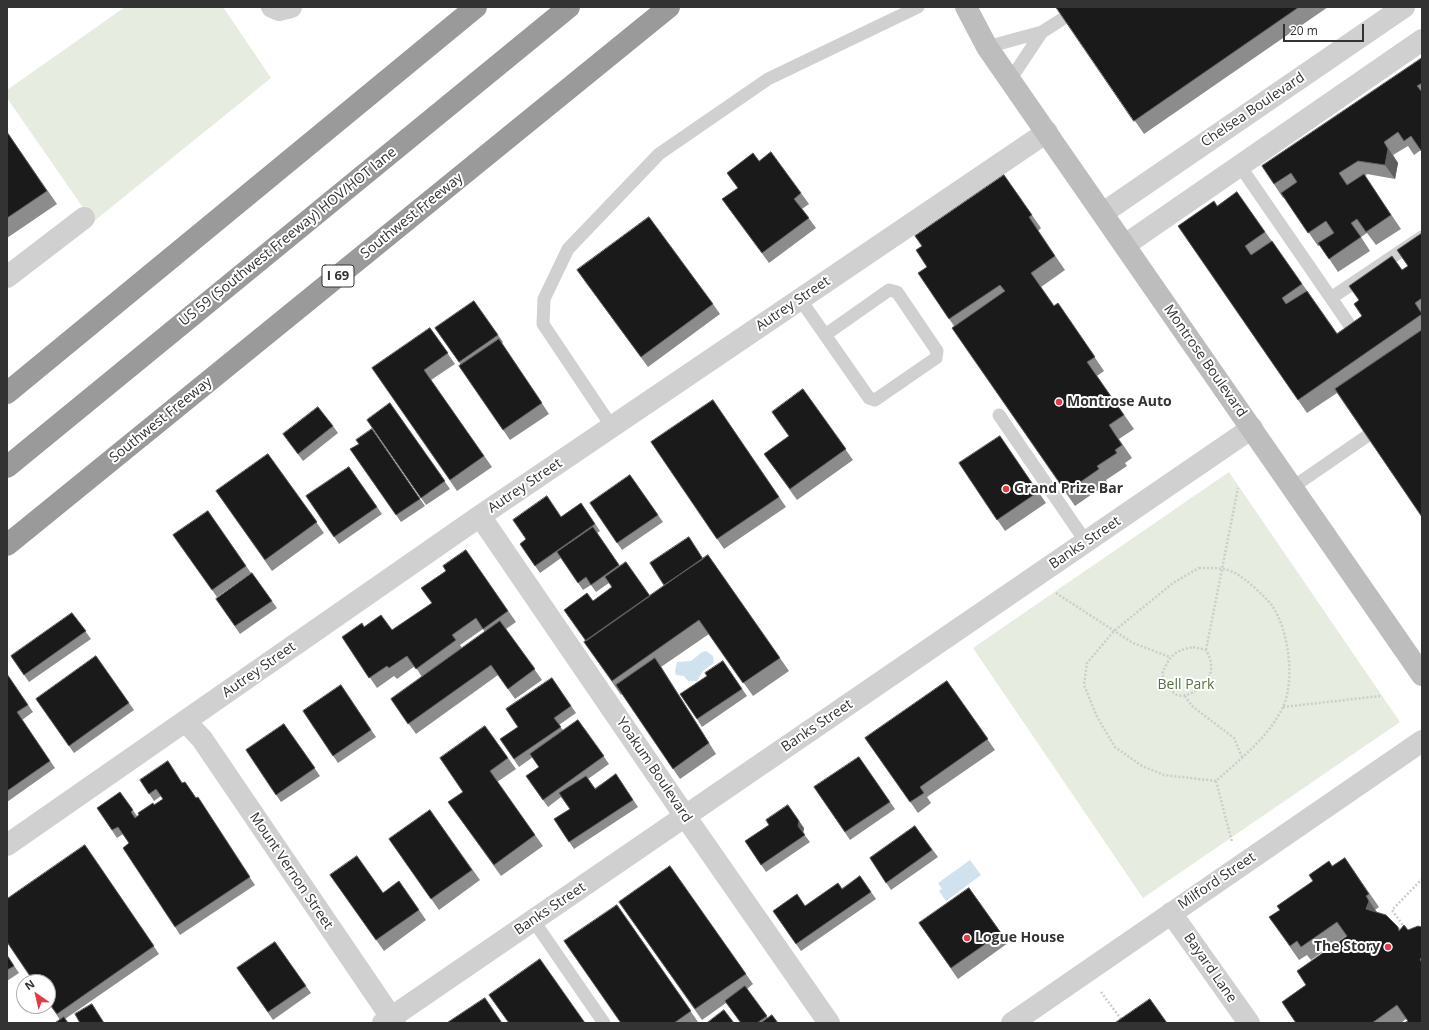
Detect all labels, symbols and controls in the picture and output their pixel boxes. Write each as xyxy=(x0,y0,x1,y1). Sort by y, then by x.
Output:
scale bar xyxy=(1285,16,1366,42)
text: 20 m xyxy=(1290,22,1318,39)
street label: Chelsea Boulevard xyxy=(1198,69,1308,151)
street label: US 59 (Southwest Freeway) HOV/HOT lane xyxy=(176,144,400,330)
street label: Southwest Freeway xyxy=(358,170,466,262)
road number: I 69 xyxy=(322,265,354,287)
street label: Autrey Street xyxy=(753,273,833,335)
street label: Montrose Boulevard xyxy=(1160,302,1250,420)
street label: Southwest Freeway xyxy=(107,374,215,466)
place label: Montrose Auto xyxy=(1067,394,1172,410)
marker: Montrose Auto xyxy=(1054,397,1064,407)
street label: Autrey Street xyxy=(485,455,565,517)
place label: Grand Prize Bar xyxy=(1014,481,1123,497)
marker: Grand Prize Bar xyxy=(1001,484,1011,494)
street label: Banks Street xyxy=(1046,513,1124,573)
street label: Autrey Street xyxy=(219,639,299,701)
park label: Bell Park xyxy=(1158,677,1214,693)
street label: Banks Street xyxy=(778,696,856,756)
street label: Yoakum Boulevard xyxy=(613,714,695,826)
street label: Mount Vernon Street xyxy=(246,809,336,933)
street label: Milford Street xyxy=(1175,849,1259,913)
street label: Banks Street xyxy=(511,879,589,939)
place label: Logue House xyxy=(975,930,1064,946)
street label: Bayard Lane xyxy=(1180,930,1240,1006)
marker: Logue House xyxy=(962,933,972,943)
place label: The Story xyxy=(1314,939,1380,955)
marker: The Story xyxy=(1383,942,1393,952)
north arrow xyxy=(16,974,56,1014)
text: N xyxy=(22,976,37,993)

